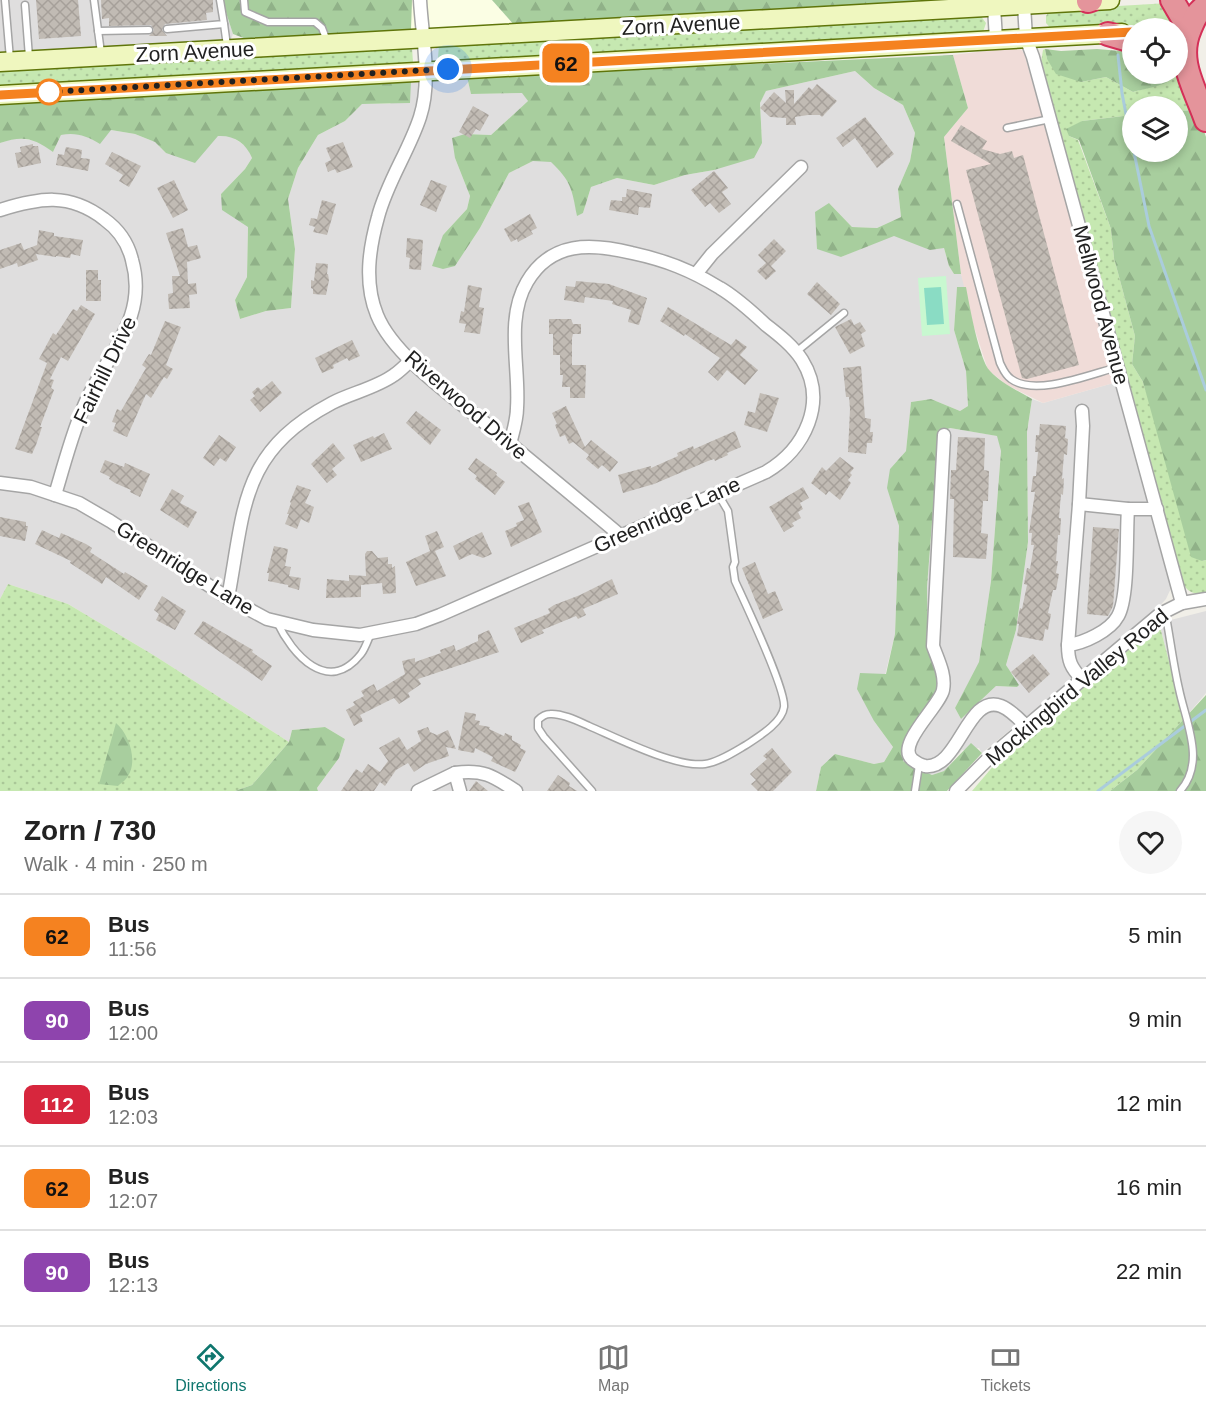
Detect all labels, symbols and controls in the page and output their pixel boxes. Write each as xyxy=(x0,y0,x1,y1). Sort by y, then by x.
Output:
street label: Zorn Avenue xyxy=(621,10,741,39)
map controls xyxy=(1122,18,1188,162)
button: locate xyxy=(1122,18,1188,84)
street label: Zorn Avenue xyxy=(135,37,255,66)
line badge: 62 xyxy=(539,44,593,82)
text: 62 xyxy=(554,52,578,75)
your location xyxy=(433,54,463,84)
unlabelled marker xyxy=(36,79,62,105)
button: layers xyxy=(1122,96,1188,162)
street label: Mellwood Avenue xyxy=(1069,223,1134,387)
street label: Fairhill Drive xyxy=(69,312,140,427)
street label: Riverwood Drive xyxy=(401,345,532,464)
street label: Greenridge Lane xyxy=(590,472,743,557)
street label: Greenridge Lane xyxy=(112,516,258,619)
street label: Mockingbird Valley Road xyxy=(981,604,1172,770)
button: heart xyxy=(1119,811,1182,874)
text: Zorn / 730 xyxy=(24,815,156,846)
text: Walk · 4 min · 250 m xyxy=(24,853,208,875)
text: Bus xyxy=(108,912,150,937)
text: 5 min xyxy=(1128,923,1182,948)
text: 62 xyxy=(45,925,69,948)
text: 11:56 xyxy=(108,938,157,960)
text: Bus xyxy=(108,996,150,1021)
text: 9 min xyxy=(1128,1007,1182,1032)
text: 90 xyxy=(45,1009,69,1032)
text: 12:00 xyxy=(108,1022,158,1044)
text: Bus xyxy=(108,1080,150,1105)
text: 12 min xyxy=(1116,1091,1182,1116)
text: 112 xyxy=(40,1093,74,1116)
text: 12:03 xyxy=(108,1106,158,1128)
text: Bus xyxy=(108,1164,150,1189)
text: 16 min xyxy=(1116,1175,1182,1200)
text: 62 xyxy=(45,1177,69,1200)
text: 12:07 xyxy=(108,1190,158,1212)
text: Bus xyxy=(108,1248,150,1273)
text: 22 min xyxy=(1116,1259,1182,1284)
text: 90 xyxy=(45,1261,69,1284)
text: 12:13 xyxy=(108,1274,158,1296)
tab: Directions xyxy=(175,1341,246,1395)
tab: Map xyxy=(597,1341,630,1395)
tab: Tickets xyxy=(981,1341,1031,1395)

